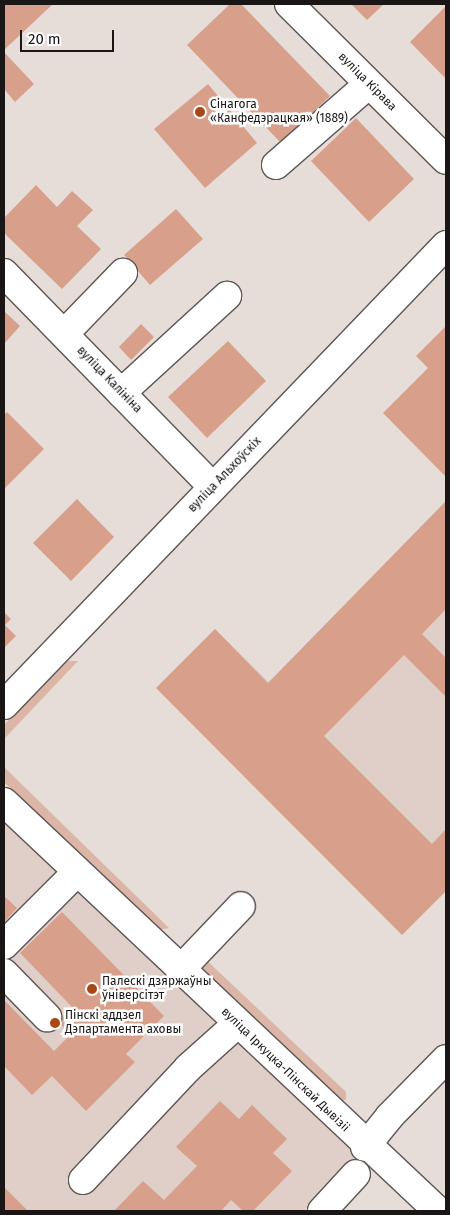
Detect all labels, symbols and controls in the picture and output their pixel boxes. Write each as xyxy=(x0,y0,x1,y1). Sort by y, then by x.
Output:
scale bar xyxy=(22,20,116,52)
text: 20 m xyxy=(28,30,61,48)
street label: вуліца Кірава xyxy=(335,50,399,114)
place label: Сінагога «Канфедэрацкая» (1889) xyxy=(210,98,348,126)
marker: Сінагога «Канфедэрацкая» (1889) xyxy=(194,106,206,118)
street label: вуліца Калініна xyxy=(73,344,145,416)
street label: вуліца Альхоўскіх xyxy=(185,434,265,516)
place label: Палескі дзяржаўны ўніверсітэт xyxy=(102,975,212,1003)
marker: Палескі дзяржаўны ўніверсітэт xyxy=(86,983,98,995)
street label: вуліца Іркуцка-Пінскай Дывізіі xyxy=(218,1005,352,1135)
place label: Пінскі аддзел Дэпартамента аховы xyxy=(65,1009,181,1037)
marker: Пінскі аддзел Дэпартамента аховы xyxy=(49,1017,61,1029)

